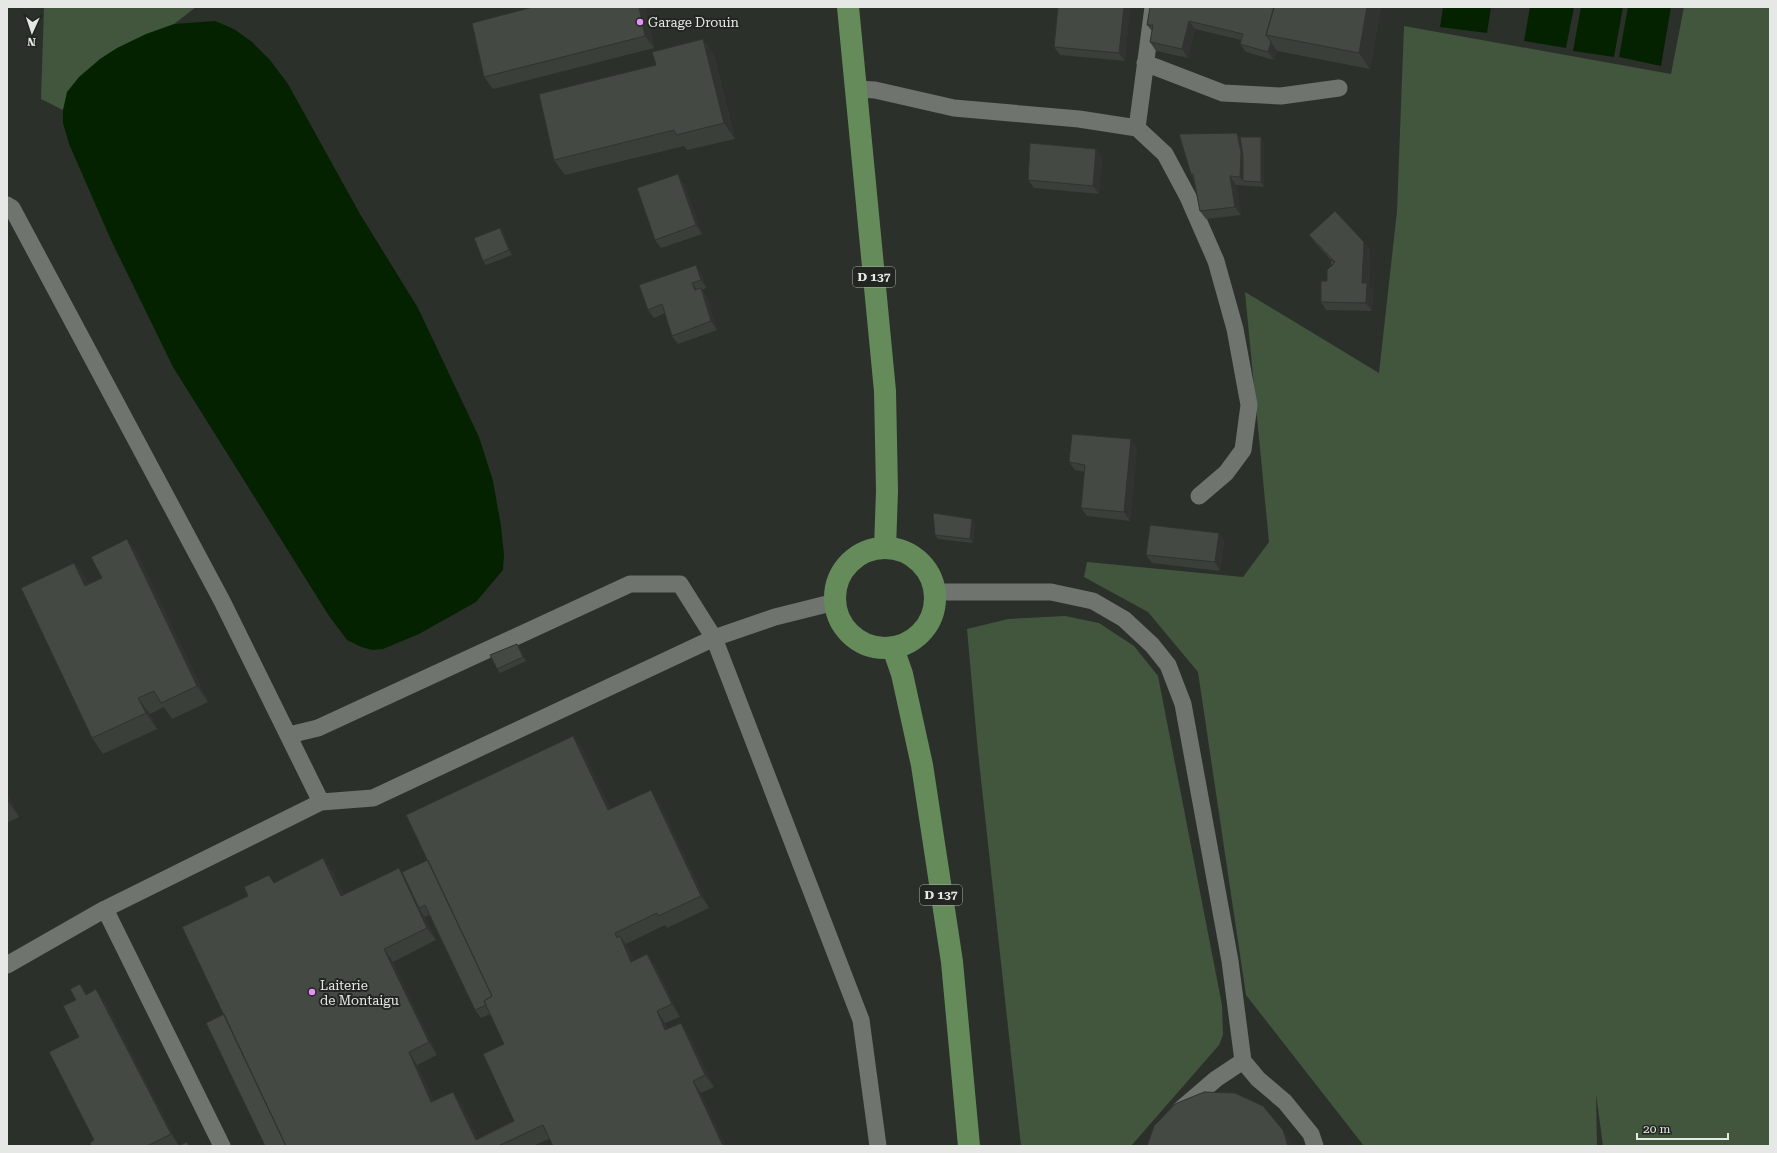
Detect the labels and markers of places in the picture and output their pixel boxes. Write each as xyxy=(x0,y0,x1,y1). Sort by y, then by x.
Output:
place label: Garage Drouin xyxy=(648,15,740,30)
marker: Garage Drouin xyxy=(635,17,645,27)
place label: Laiterie de Montaigu xyxy=(320,978,399,1008)
marker: Laiterie de Montaigu xyxy=(307,987,317,997)

